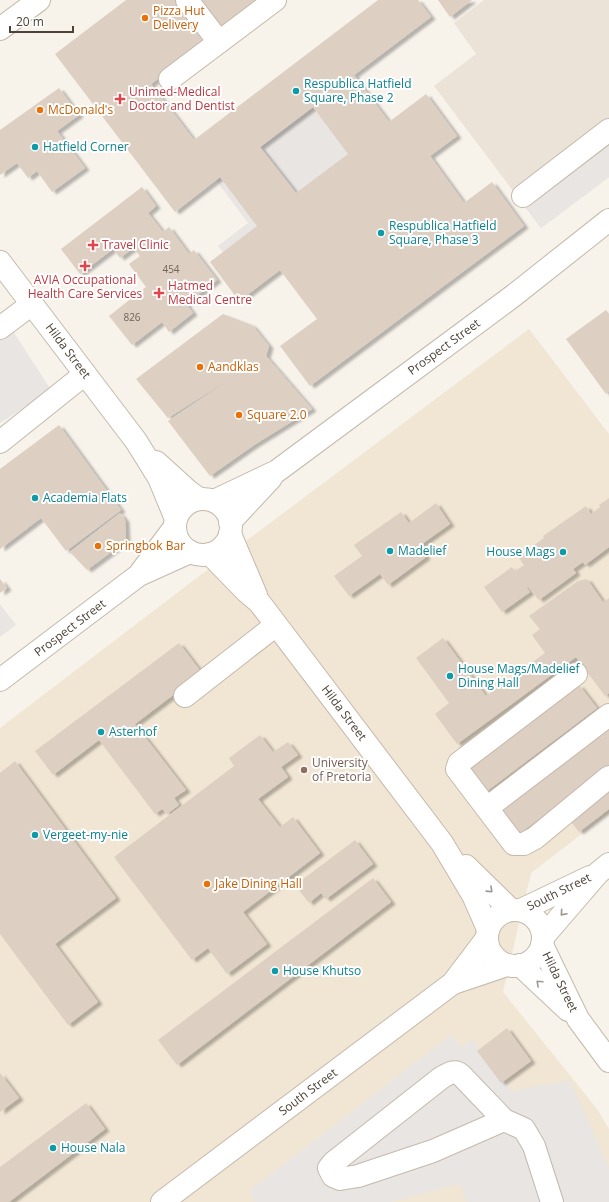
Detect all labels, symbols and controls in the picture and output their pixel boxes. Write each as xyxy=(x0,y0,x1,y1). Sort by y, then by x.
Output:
place label: Pizza Hut Delivery xyxy=(153,2,205,33)
scale bar xyxy=(10,8,73,34)
text: 20 m xyxy=(16,13,44,30)
marker: Pizza Hut Delivery xyxy=(140,13,150,23)
place label: Respublica Hatfield Square, Phase 2 xyxy=(304,75,411,106)
place label: Unimed-Medical Doctor and Dentist xyxy=(129,83,235,114)
marker: Respublica Hatfield Square, Phase 2 xyxy=(291,86,301,96)
marker: Unimed-Medical Doctor and Dentist xyxy=(114,93,126,105)
place label: McDonald's xyxy=(48,101,113,118)
marker: McDonald's xyxy=(35,105,45,115)
place label: Hatfield Corner xyxy=(43,138,129,155)
marker: Hatfield Corner xyxy=(30,142,40,152)
place label: Respublica Hatfield Square, Phase 3 xyxy=(389,217,496,248)
marker: Respublica Hatfield Square, Phase 3 xyxy=(376,228,386,238)
place label: Travel Clinic xyxy=(102,236,169,253)
marker: Travel Clinic xyxy=(87,239,99,251)
marker: AVIA Occupational Health Care Services xyxy=(79,260,91,272)
house number: 454 xyxy=(162,262,180,276)
place label: AVIA Occupational Health Care Services xyxy=(28,271,143,302)
place label: Hatmed Medical Centre xyxy=(168,277,252,308)
marker: Hatmed Medical Centre xyxy=(153,287,165,299)
house number: 826 xyxy=(123,310,141,324)
street label: Prospect Street xyxy=(404,314,483,379)
street label: Hilda Street xyxy=(42,319,95,382)
place label: Aandklas xyxy=(208,358,259,375)
marker: Aandklas xyxy=(195,362,205,372)
place label: Square 2.0 xyxy=(247,406,307,423)
marker: Square 2.0 xyxy=(234,410,244,420)
place label: Academia Flats xyxy=(43,489,127,506)
marker: Academia Flats xyxy=(30,493,40,503)
place label: Springbok Bar xyxy=(106,537,185,554)
marker: Springbok Bar xyxy=(93,541,103,551)
place label: Madelief xyxy=(398,542,447,559)
place label: House Mags xyxy=(486,543,555,560)
marker: Madelief xyxy=(385,546,395,556)
marker: House Mags xyxy=(558,547,568,557)
street label: Prospect Street xyxy=(30,595,109,660)
place label: House Mags/Madelief Dining Hall xyxy=(458,660,580,691)
marker: House Mags/Madelief Dining Hall xyxy=(445,671,455,681)
street label: Hilda Street xyxy=(318,681,371,744)
place label: Asterhof xyxy=(109,723,158,740)
marker: Asterhof xyxy=(96,727,106,737)
place label: University of Pretoria xyxy=(312,754,371,785)
marker: University of Pretoria xyxy=(299,765,309,775)
place label: Vergeet-my-nie xyxy=(43,826,128,843)
marker: Vergeet-my-nie xyxy=(30,830,40,840)
street label: South Street xyxy=(524,869,594,914)
place label: Jake Dining Hall xyxy=(214,875,302,892)
marker: Jake Dining Hall xyxy=(202,879,212,889)
one-way arrow xyxy=(485,885,493,893)
one-way arrow xyxy=(561,908,568,916)
street label: Hilda Street xyxy=(538,949,582,1015)
place label: House Khutso xyxy=(283,962,361,979)
marker: House Khutso xyxy=(270,966,280,976)
one-way arrow xyxy=(536,980,544,987)
street label: South Street xyxy=(275,1064,341,1119)
place label: House Nala xyxy=(61,1139,125,1156)
marker: House Nala xyxy=(48,1143,58,1153)

